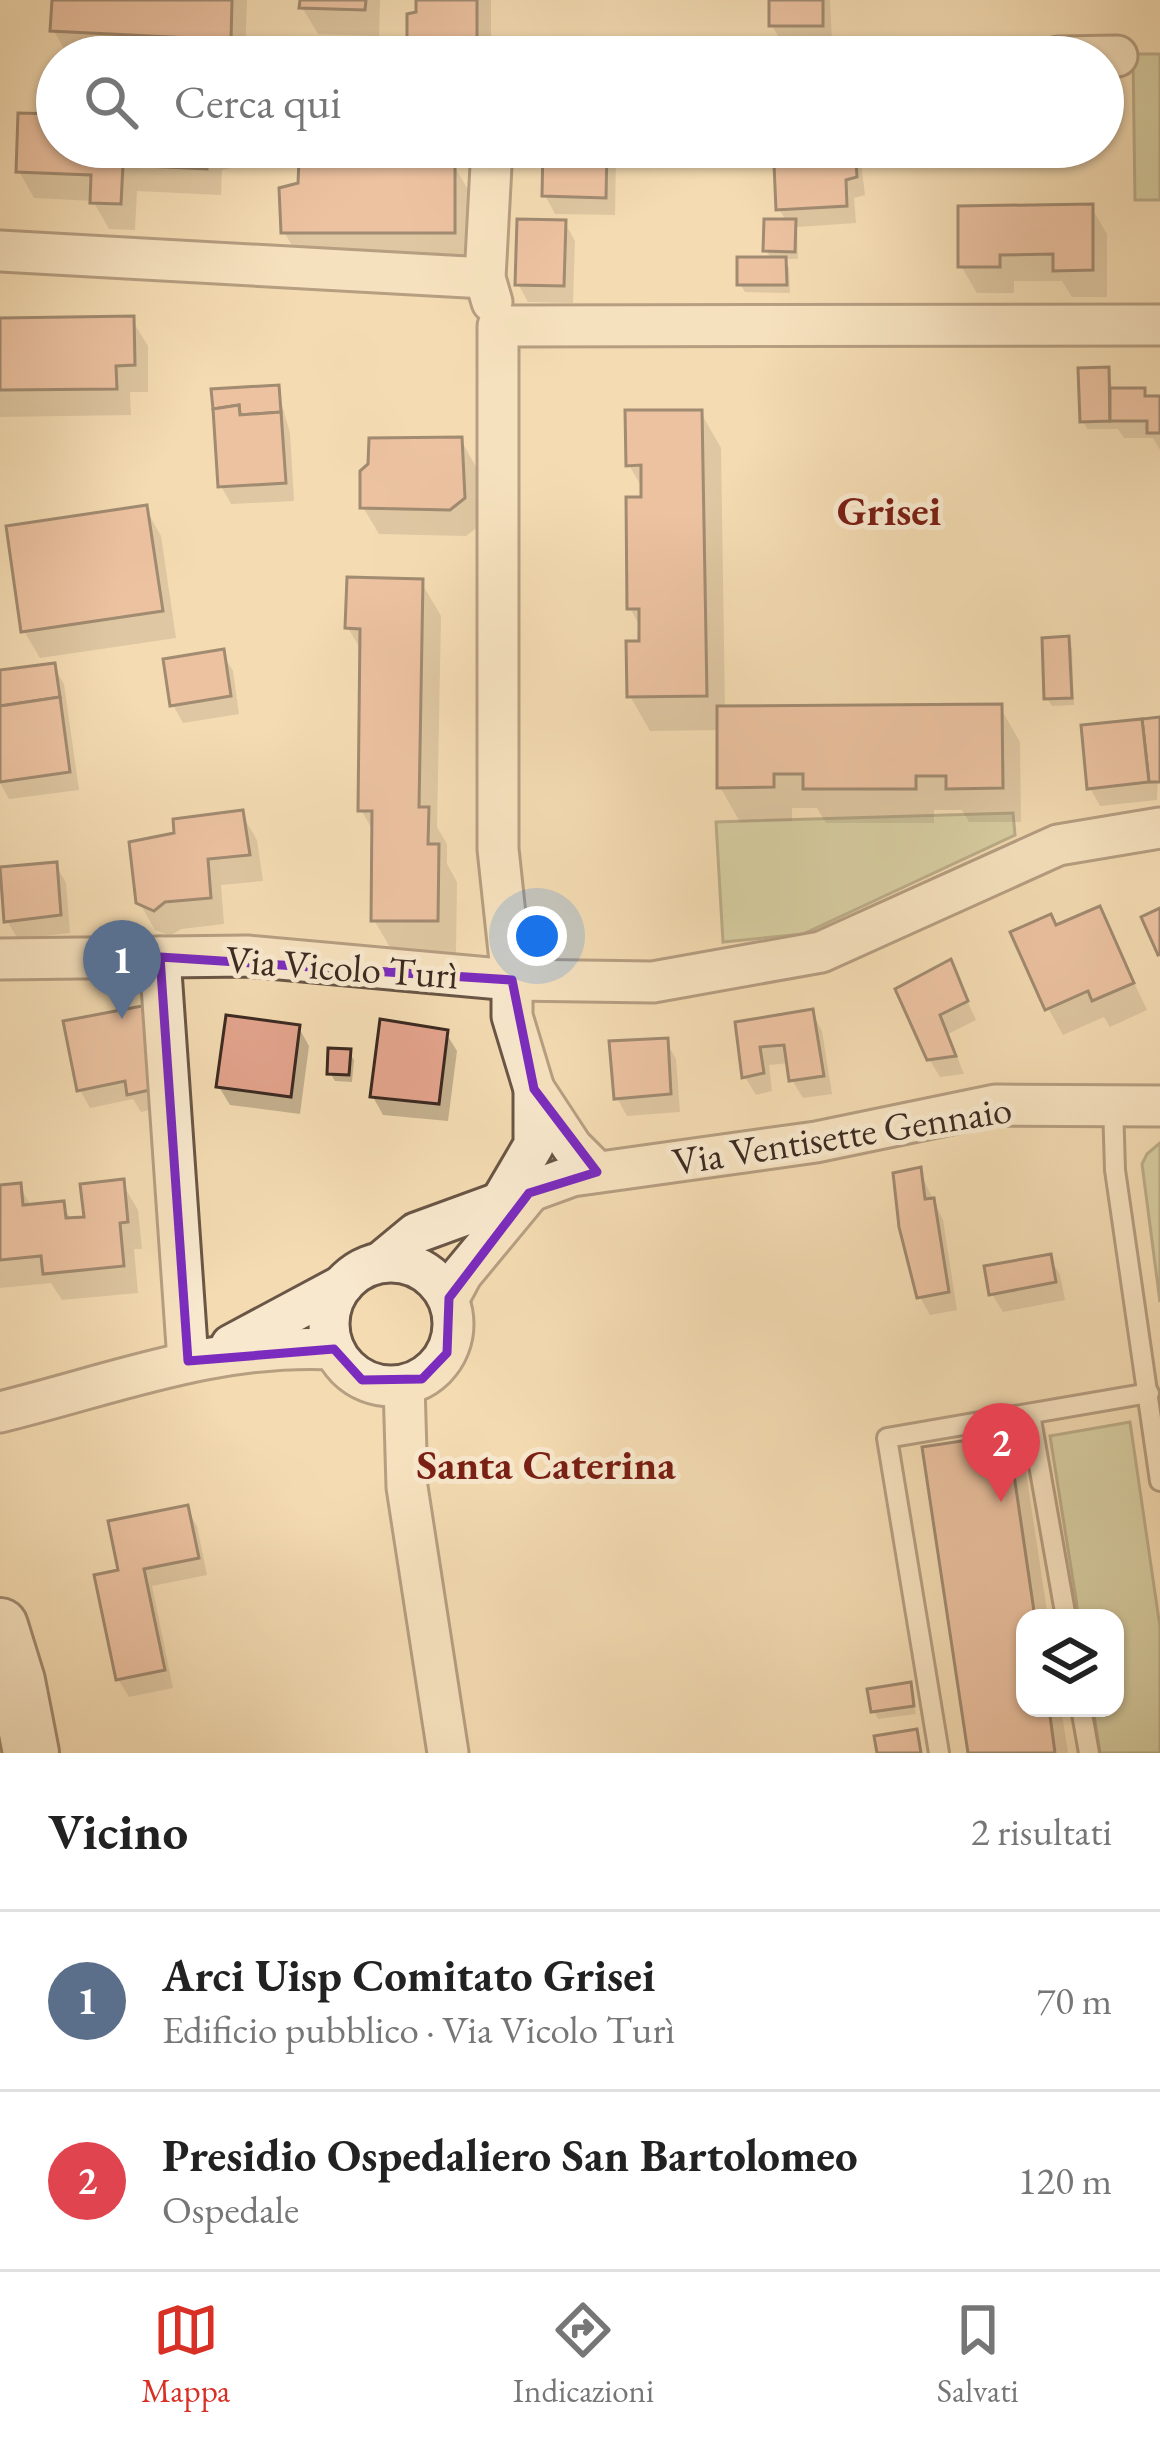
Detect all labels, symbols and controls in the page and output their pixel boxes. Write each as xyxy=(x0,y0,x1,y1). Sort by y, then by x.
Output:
search box xyxy=(36,36,1124,168)
icon: search xyxy=(78,69,144,135)
text: Cerca qui xyxy=(174,73,341,131)
district label: Grisei xyxy=(837,483,941,538)
your location xyxy=(507,906,567,966)
pin: 1 xyxy=(83,920,161,1019)
street label: Via Vicolo Turì xyxy=(224,933,460,1001)
street label: Via Ventisette Gennaio xyxy=(669,1083,1015,1187)
pin: 2 xyxy=(962,1403,1040,1502)
district label: Santa Caterina xyxy=(416,1437,676,1492)
map controls xyxy=(1016,1609,1124,1717)
button: layers xyxy=(1016,1609,1124,1717)
text: Vicino xyxy=(48,1798,188,1864)
text: 2 risultati xyxy=(971,1806,1112,1857)
text: Arci Uisp Comitato Grisei xyxy=(162,1946,655,2004)
text: 1 xyxy=(77,1975,97,2026)
text: 70 m xyxy=(1036,1975,1112,2026)
text: Edificio pubblico · Via Vicolo Turì xyxy=(162,2004,675,2055)
text: Presidio Ospedaliero San Bartolomeo xyxy=(162,2126,858,2184)
text: 2 xyxy=(77,2155,97,2206)
text: 120 m xyxy=(1018,2155,1112,2206)
text: Ospedale xyxy=(162,2184,299,2235)
tab: Mappa xyxy=(141,2297,230,2412)
tab: Indicazioni xyxy=(513,2297,654,2412)
tab: Salvati xyxy=(937,2297,1019,2412)

